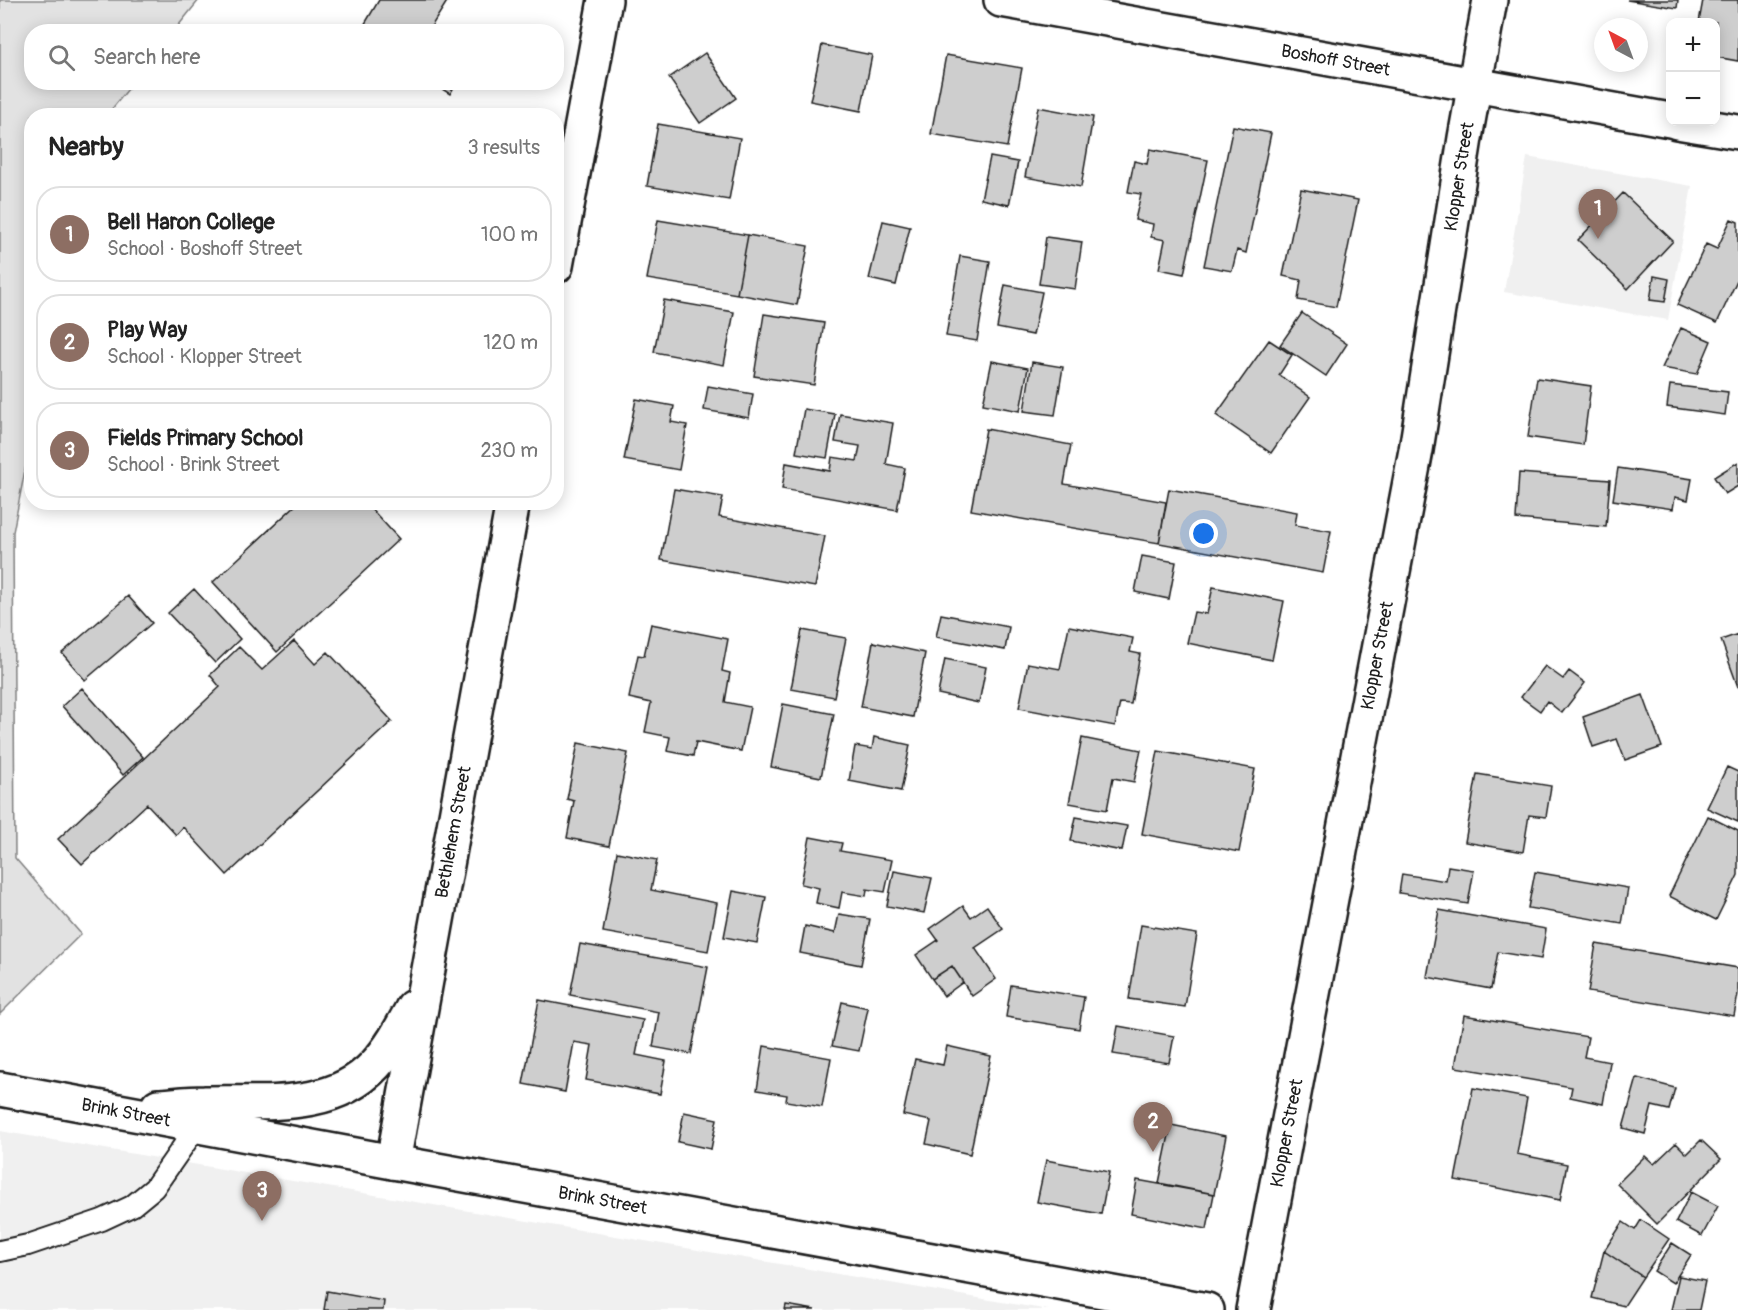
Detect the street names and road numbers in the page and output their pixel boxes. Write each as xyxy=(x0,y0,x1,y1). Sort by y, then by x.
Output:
street label: Boshoff Street xyxy=(1279,39,1393,81)
street label: Klopper Street xyxy=(1439,120,1479,233)
street label: Klopper Street xyxy=(1355,599,1399,712)
street label: Bethlehem Street xyxy=(430,763,476,900)
street label: Klopper Street xyxy=(1265,1076,1308,1189)
street label: Brink Street xyxy=(79,1093,173,1132)
street label: Brink Street xyxy=(556,1181,650,1220)

